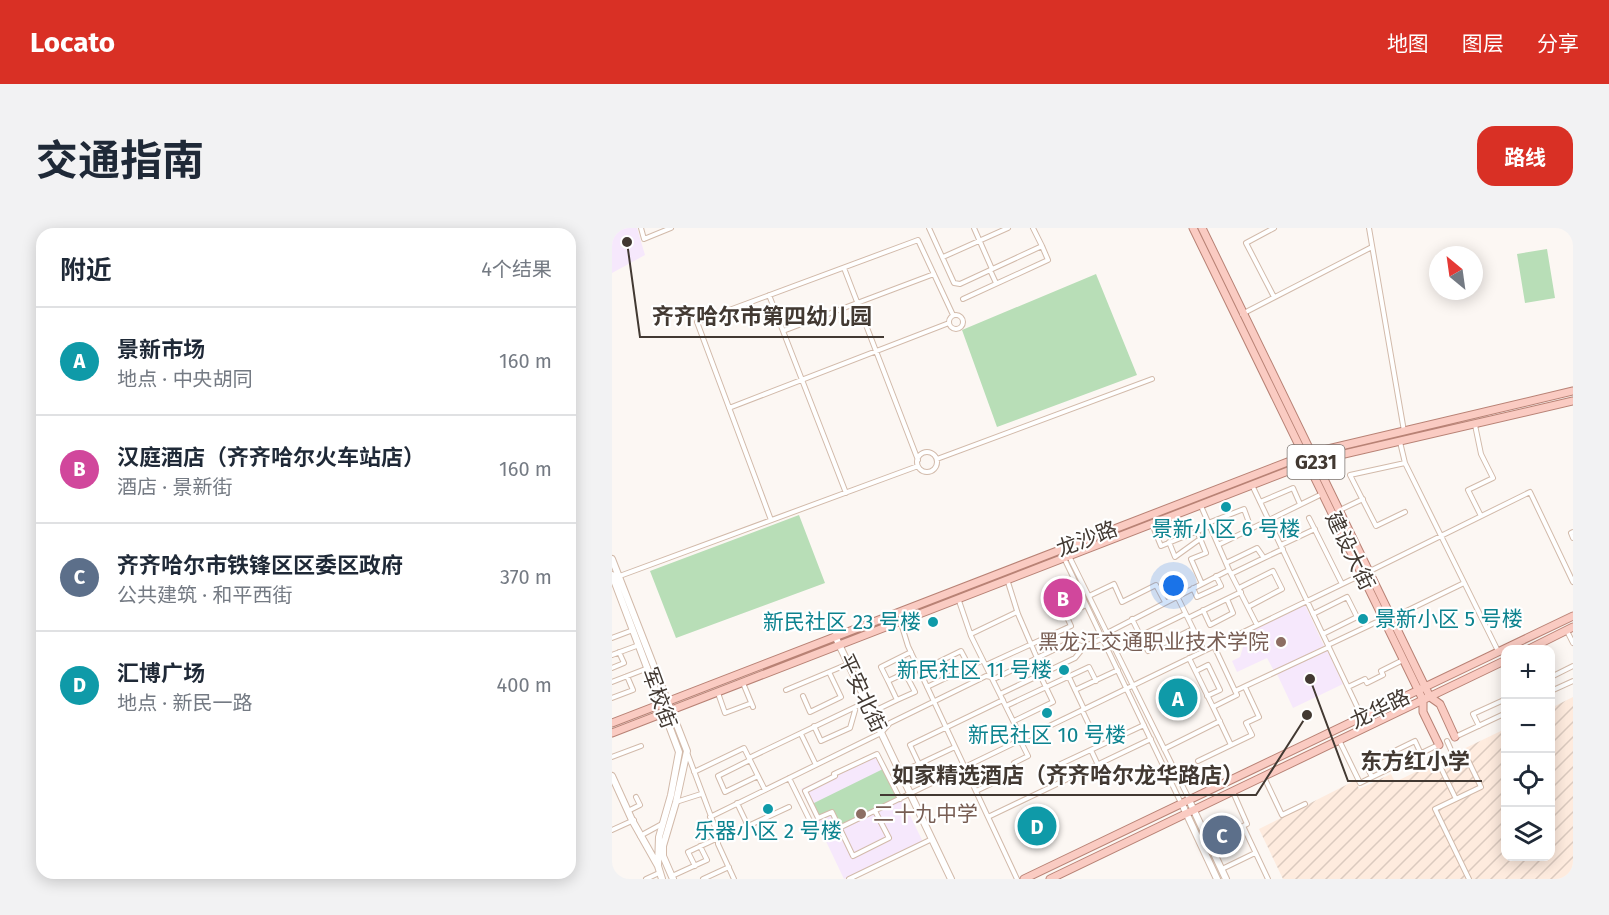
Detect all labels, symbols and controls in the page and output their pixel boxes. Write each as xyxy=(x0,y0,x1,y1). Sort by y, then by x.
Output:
text: Locato xyxy=(30,26,115,59)
text: 地图 xyxy=(1387,31,1429,57)
text: 图层 xyxy=(1462,31,1504,57)
text: 分享 xyxy=(1537,31,1579,57)
button: 路线 xyxy=(1477,126,1573,186)
text: 交通指南 xyxy=(36,136,204,186)
north arrow xyxy=(1429,246,1483,300)
text: 附近 xyxy=(60,255,112,286)
text: 4个结果 xyxy=(481,257,552,281)
callout: 齐齐哈尔市第四幼儿园 xyxy=(640,297,884,337)
text: 齐齐哈尔市第四幼儿园 xyxy=(652,303,872,330)
text: 景新市场 xyxy=(117,336,205,363)
text: A xyxy=(74,349,85,373)
text: 160 m xyxy=(499,349,552,373)
text: 地点 · 中央胡同 xyxy=(117,367,252,391)
text: 汉庭酒店（齐齐哈尔火车站店） xyxy=(117,444,425,471)
road number: G231 xyxy=(1288,445,1344,479)
text: B xyxy=(73,457,86,481)
text: 160 m xyxy=(499,457,552,481)
text: 酒店 · 景新街 xyxy=(117,475,232,499)
marker: 景新小区 6 号楼 xyxy=(1219,500,1233,514)
street label: 建设大街 xyxy=(1320,508,1380,594)
street label: 龙沙路 xyxy=(1053,516,1121,562)
place label: 景新小区 6 号楼 xyxy=(1152,516,1300,542)
text: 齐齐哈尔市铁锋区区委区政府 xyxy=(117,552,403,579)
text: C xyxy=(74,565,85,589)
text: 370 m xyxy=(500,565,552,589)
your location xyxy=(1159,571,1188,600)
pin: B xyxy=(1044,576,1082,620)
text: 公共建筑 · 和平西街 xyxy=(117,583,292,607)
place label: 景新小区 5 号楼 xyxy=(1375,606,1523,632)
place label: 新民社区 23 号楼 xyxy=(763,609,921,635)
marker: 景新小区 5 号楼 xyxy=(1356,612,1370,626)
marker: 新民社区 23 号楼 xyxy=(926,615,940,629)
place label: 黑龙江交通职业技术学院 xyxy=(1038,629,1269,655)
marker: 黑龙江交通职业技术学院 xyxy=(1274,635,1288,649)
map controls xyxy=(1501,645,1555,861)
button: + xyxy=(1501,645,1555,699)
street label: 平安北街 xyxy=(832,649,892,737)
place label: 新民社区 11 号楼 xyxy=(897,657,1052,683)
text: 汇博广场 xyxy=(117,660,205,687)
marker: 新民社区 11 号楼 xyxy=(1057,663,1071,677)
street label: 军校街 xyxy=(636,664,682,732)
text: D xyxy=(73,673,86,697)
text: 400 m xyxy=(497,673,552,697)
pin: A xyxy=(1158,676,1198,720)
street label: 龙华路 xyxy=(1346,684,1414,734)
text: 地点 · 新民一路 xyxy=(117,691,252,715)
button: − xyxy=(1501,699,1555,753)
marker: 新民社区 10 号楼 xyxy=(1040,706,1054,720)
place label: 新民社区 10 号楼 xyxy=(968,722,1126,748)
callout: 东方红小学 xyxy=(1348,741,1482,781)
text: 东方红小学 xyxy=(1360,748,1470,775)
button: locate xyxy=(1501,753,1555,807)
callout: 如家精选酒店（齐齐哈尔龙华路店） xyxy=(880,755,1256,795)
text: 如家精选酒店（齐齐哈尔龙华路店） xyxy=(892,762,1244,789)
place label: 二十九中学 xyxy=(873,801,978,827)
marker: 乐器小区 2 号楼 xyxy=(761,802,775,816)
pin: D xyxy=(1018,804,1056,848)
marker: 二十九中学 xyxy=(854,807,868,821)
button: layers xyxy=(1501,807,1555,861)
pin: C xyxy=(1202,812,1242,858)
place label: 乐器小区 2 号楼 xyxy=(694,818,842,844)

